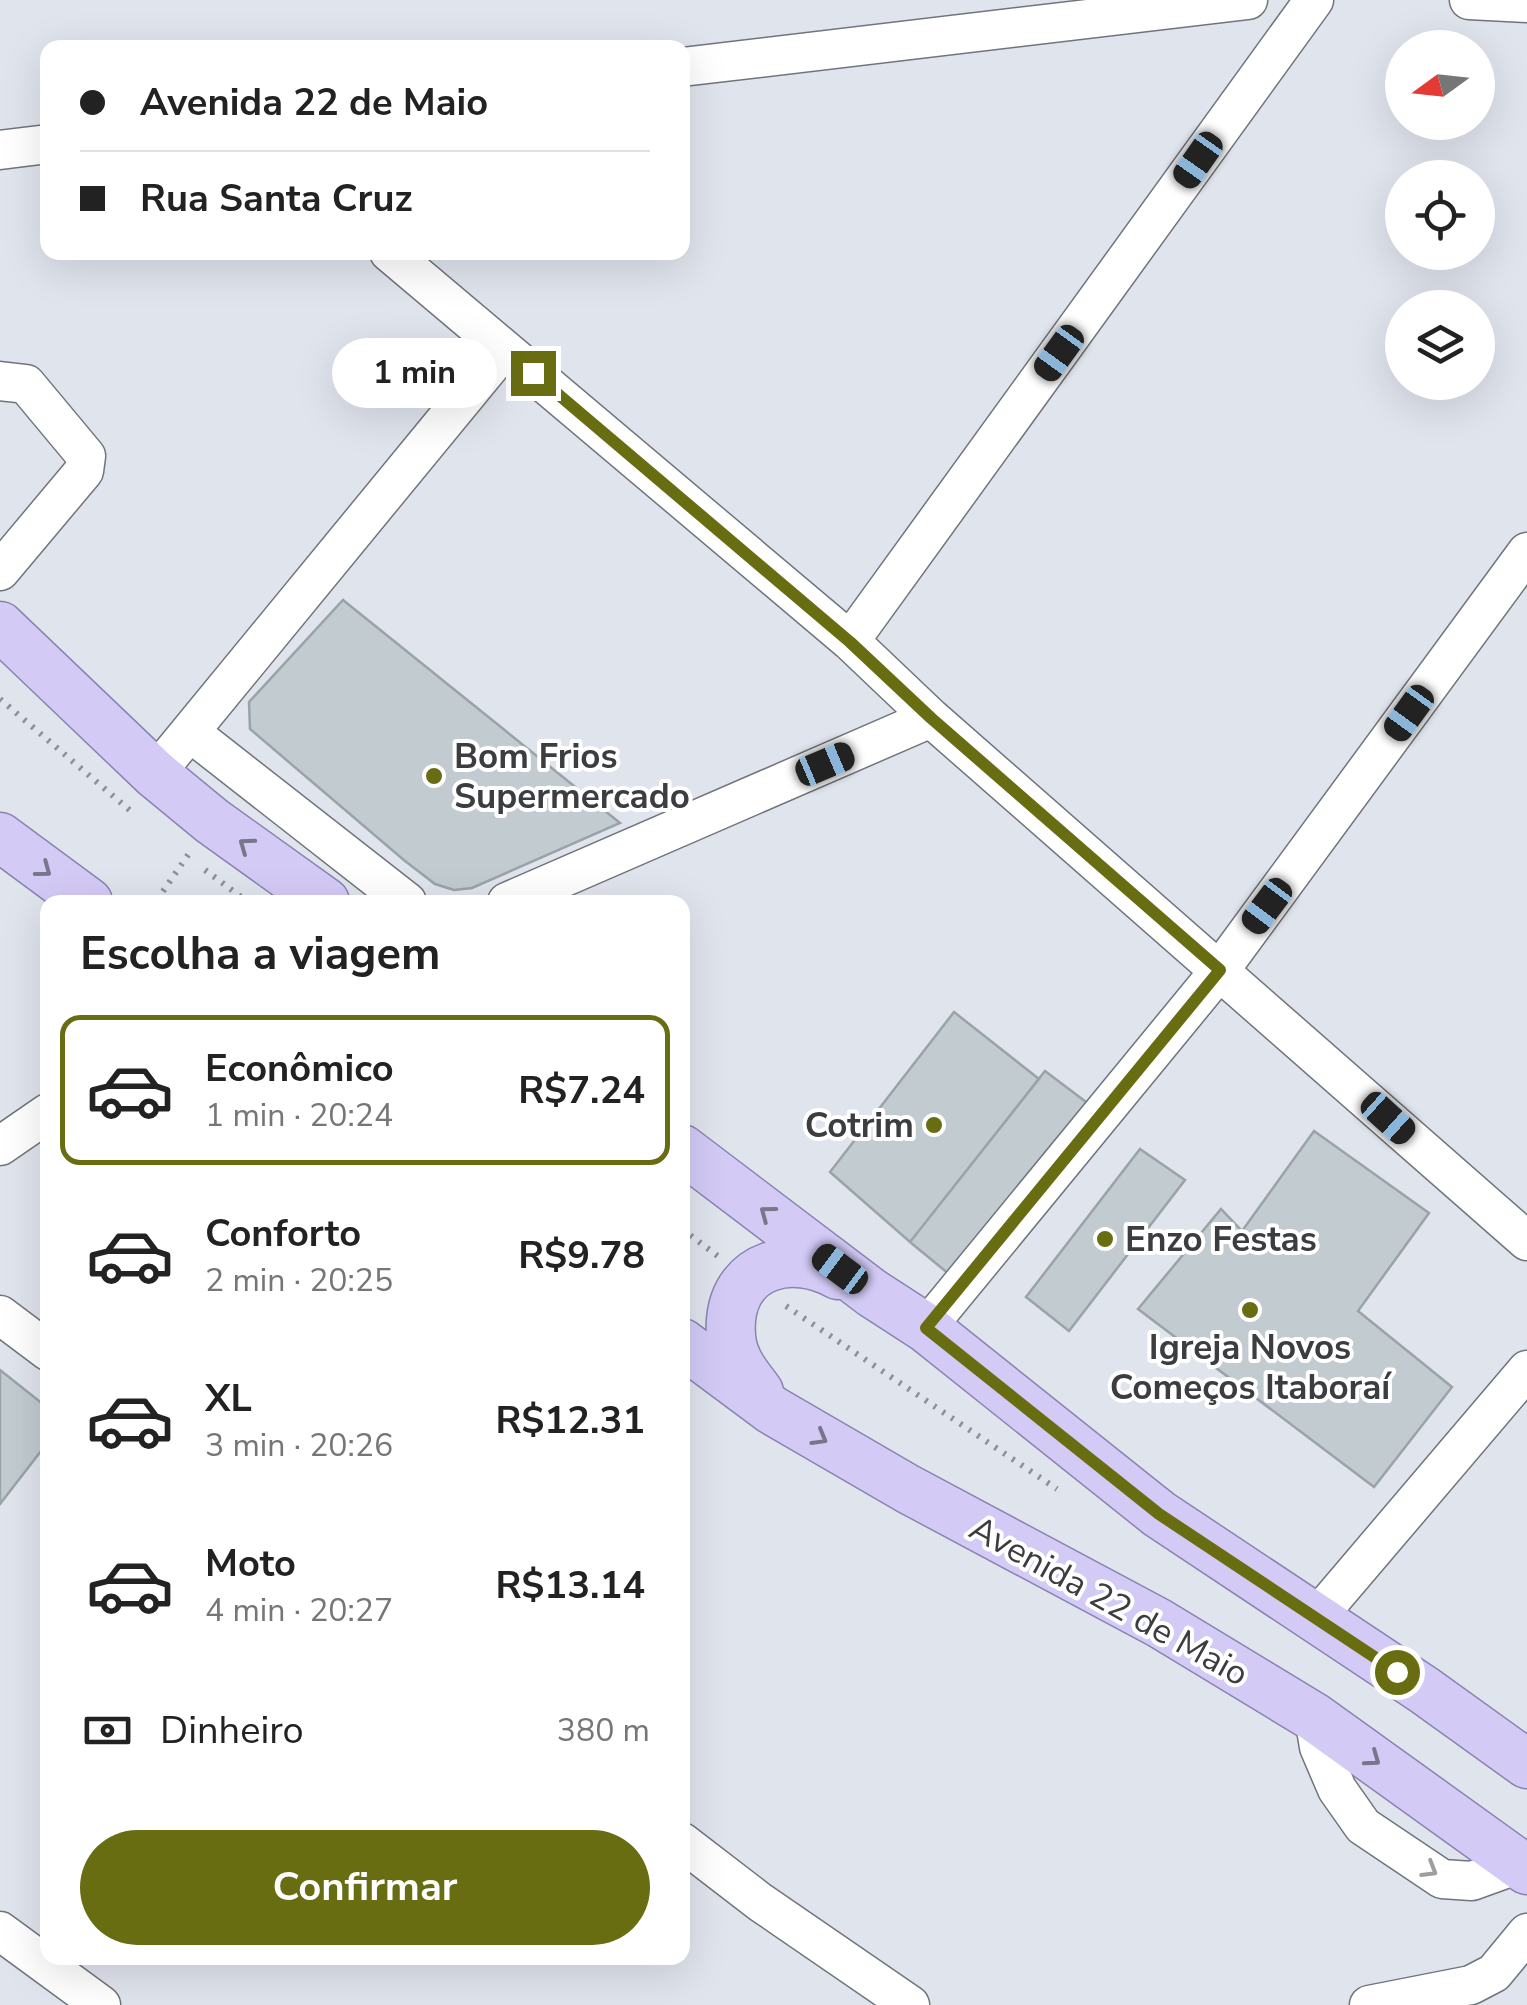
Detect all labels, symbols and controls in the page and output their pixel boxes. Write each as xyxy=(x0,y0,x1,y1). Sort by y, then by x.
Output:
north arrow xyxy=(1385,30,1495,140)
map controls xyxy=(1385,30,1495,400)
text: Avenida 22 de Maio xyxy=(140,77,488,128)
car xyxy=(1169,127,1227,193)
button: locate xyxy=(1385,160,1495,270)
text: Rua Santa Cruz xyxy=(140,173,412,224)
button: layers xyxy=(1385,290,1495,400)
car xyxy=(1029,320,1089,386)
callout: 1 min xyxy=(333,338,498,408)
text: 1 min xyxy=(373,351,456,394)
route end xyxy=(511,351,556,396)
car xyxy=(1379,680,1439,746)
place label: Bom Frios Supermercado xyxy=(454,733,690,820)
car xyxy=(792,738,858,790)
marker: Bom Frios Supermercado xyxy=(423,765,445,787)
one-way arrow xyxy=(238,839,257,858)
one-way arrow xyxy=(33,858,51,875)
car xyxy=(1237,873,1297,939)
text: Escolha a viagem xyxy=(80,924,440,985)
text: Econômico xyxy=(205,1043,394,1094)
icon: car xyxy=(85,1045,175,1135)
text: R$7.24 xyxy=(518,1065,645,1116)
car xyxy=(1356,1087,1420,1149)
text: 1 min · 20:24 xyxy=(205,1094,393,1137)
place label: Cotrim xyxy=(805,1102,914,1149)
marker: Cotrim xyxy=(923,1114,945,1136)
one-way arrow xyxy=(760,1207,778,1225)
text: Conforto xyxy=(205,1208,361,1259)
icon: car xyxy=(85,1210,175,1300)
place label: Enzo Festas xyxy=(1125,1216,1317,1263)
marker: Enzo Festas xyxy=(1094,1228,1116,1250)
text: R$9.78 xyxy=(518,1230,645,1281)
car xyxy=(807,1239,873,1299)
text: 2 min · 20:25 xyxy=(205,1259,393,1302)
marker: Igreja Novos Começos Itaboraí xyxy=(1239,1299,1261,1321)
place label: Igreja Novos Começos Itaboraí xyxy=(1110,1324,1392,1411)
text: XL xyxy=(205,1373,252,1424)
icon: car xyxy=(85,1375,175,1465)
text: R$12.31 xyxy=(496,1395,645,1446)
text: 3 min · 20:26 xyxy=(205,1424,393,1467)
one-way arrow xyxy=(809,1426,827,1445)
street label: Avenida 22 de Maio xyxy=(961,1505,1257,1697)
text: Moto xyxy=(205,1538,296,1589)
icon: car xyxy=(85,1540,175,1630)
text: R$13.14 xyxy=(496,1560,645,1611)
text: 4 min · 20:27 xyxy=(205,1589,393,1632)
route start xyxy=(1375,1650,1420,1695)
icon: cash xyxy=(80,1703,135,1758)
text: Dinheiro xyxy=(160,1705,304,1756)
text: 380 m xyxy=(557,1709,650,1752)
one-way arrow xyxy=(1362,1747,1380,1765)
button: Confirmar xyxy=(80,1830,650,1945)
one-way arrow xyxy=(1419,1858,1437,1877)

